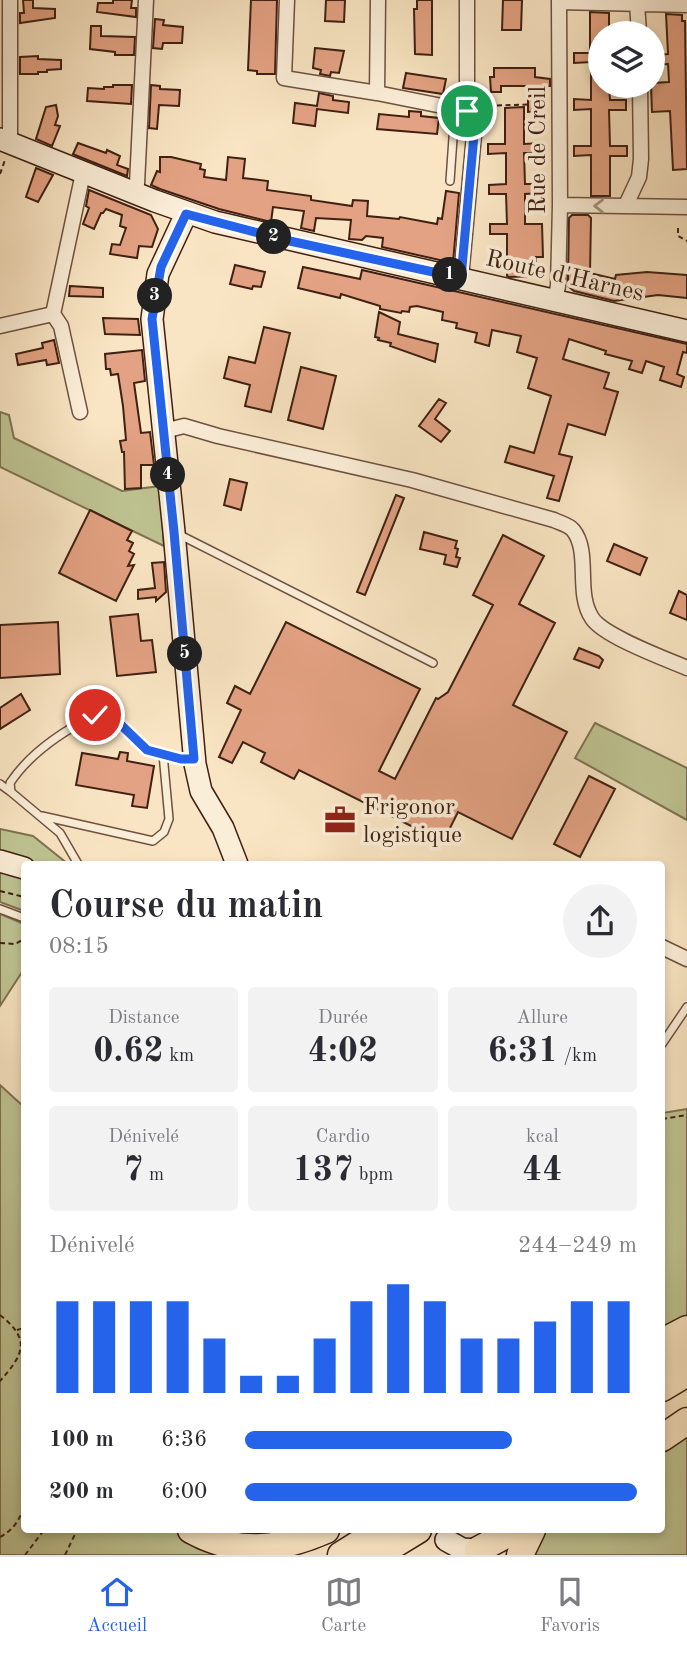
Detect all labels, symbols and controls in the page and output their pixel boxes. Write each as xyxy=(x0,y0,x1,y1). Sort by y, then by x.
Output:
map controls xyxy=(588,21,665,98)
button: layers xyxy=(588,21,665,98)
pin xyxy=(437,81,497,141)
street label: Rue de Creil xyxy=(527,86,551,214)
icon: arrive xyxy=(448,92,486,130)
one-way arrow xyxy=(593,198,604,213)
pin: 2 xyxy=(256,219,292,254)
text: 2 xyxy=(268,227,279,246)
street label: Route d'Harnes xyxy=(483,247,646,307)
pin: 1 xyxy=(433,258,468,292)
text: 1 xyxy=(444,265,455,284)
pin: 3 xyxy=(138,278,172,314)
text: 3 xyxy=(149,286,160,305)
pin: 4 xyxy=(150,458,186,492)
text: 4 xyxy=(162,465,173,484)
pin: 5 xyxy=(168,636,202,672)
text: 5 xyxy=(179,644,190,663)
pin xyxy=(65,685,125,745)
icon: check xyxy=(76,696,114,734)
place label: Frigonor logistique xyxy=(363,796,462,848)
office icon: Frigonor logistique xyxy=(323,803,357,837)
button: share xyxy=(563,884,637,958)
text: Course du matin xyxy=(49,888,323,926)
text: 08:15 xyxy=(49,935,109,958)
text: Distance xyxy=(108,1009,179,1028)
text: Durée xyxy=(318,1009,368,1028)
text: Allure xyxy=(517,1009,568,1028)
text: 0.62 xyxy=(93,1034,164,1069)
text: 4:02 xyxy=(308,1034,378,1069)
text: 6:31 xyxy=(488,1034,558,1069)
text: km xyxy=(164,1047,194,1066)
text: /km xyxy=(558,1047,597,1066)
text: Dénivelé xyxy=(108,1128,179,1147)
text: Cardio xyxy=(316,1128,370,1147)
text: kcal xyxy=(526,1128,559,1147)
text: 7 xyxy=(123,1153,144,1188)
text: 137 xyxy=(293,1153,353,1188)
text: 44 xyxy=(522,1153,563,1188)
text: m xyxy=(144,1166,164,1185)
text: bpm xyxy=(353,1166,393,1185)
text: Dénivelé xyxy=(49,1234,135,1257)
text: 244–249 m xyxy=(518,1234,637,1257)
text: 100 m xyxy=(49,1428,114,1451)
text: 6:36 xyxy=(161,1428,207,1451)
text: 200 m xyxy=(49,1480,114,1503)
text: 6:00 xyxy=(161,1480,207,1503)
tab: Accueil xyxy=(87,1573,147,1638)
tab: Carte xyxy=(321,1573,366,1638)
tab: Favoris xyxy=(540,1573,600,1638)

